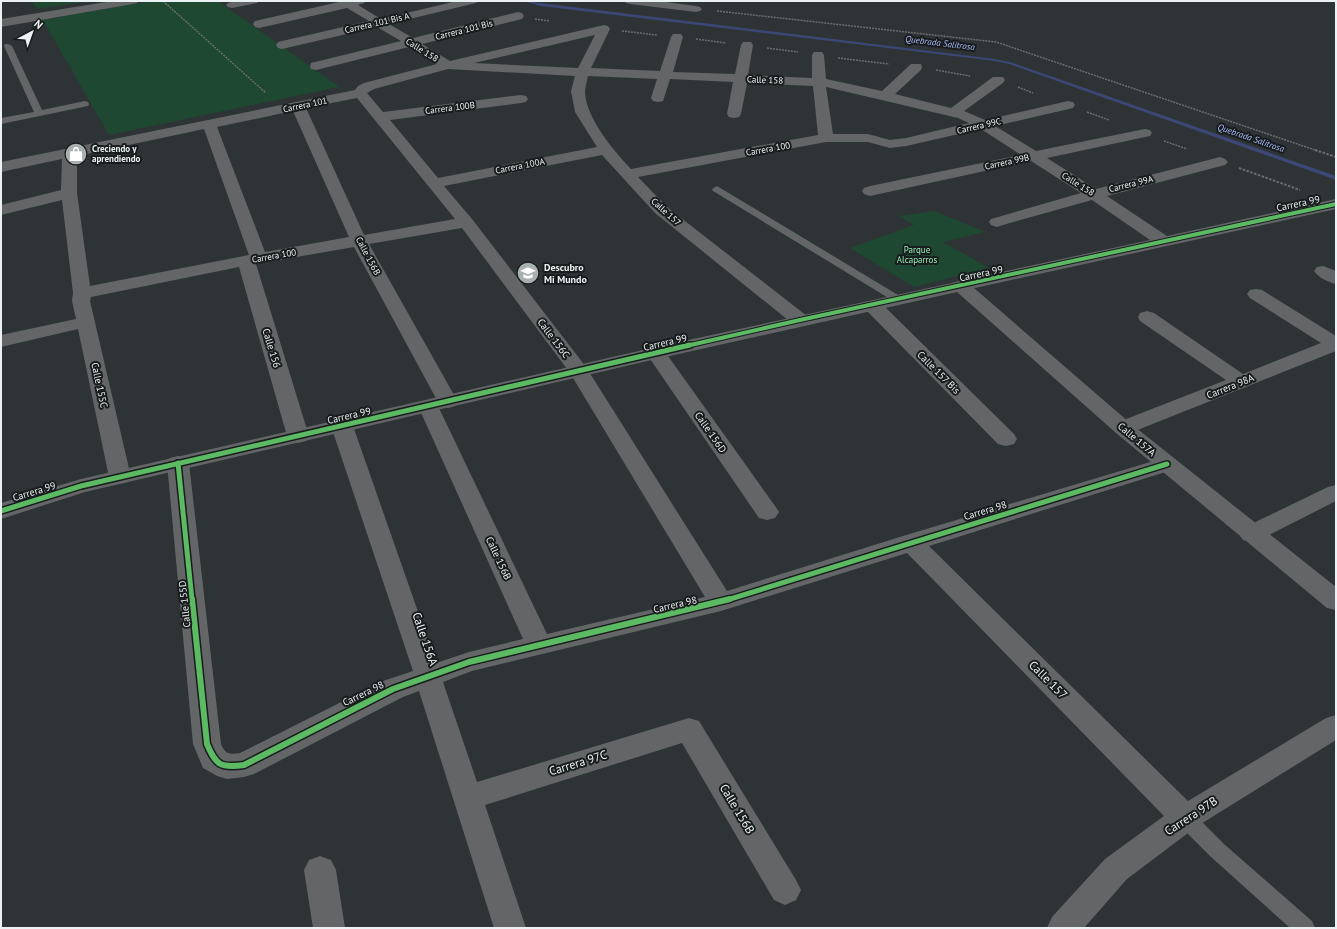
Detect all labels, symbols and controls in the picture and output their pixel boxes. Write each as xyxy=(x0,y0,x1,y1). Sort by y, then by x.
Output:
street label: Carrera 101 Bis A xyxy=(343,10,411,35)
north arrow xyxy=(12,12,52,52)
text: N xyxy=(31,17,46,32)
street label: Carrera 101 Bis xyxy=(434,17,494,42)
water label: Quebrada Salitrosa xyxy=(905,33,976,52)
street label: Calle 158 xyxy=(404,35,441,64)
street label: Calle 158 xyxy=(747,73,783,86)
street label: Carrera 101 xyxy=(282,94,328,115)
street label: Carrera 100B xyxy=(424,99,475,116)
street label: Carrera 99C xyxy=(956,115,1002,136)
water label: Quebrada Salitrosa xyxy=(1216,121,1287,154)
street label: Carrera 100 xyxy=(745,139,791,158)
shop icon: Creciendo y aprendiendo xyxy=(63,141,89,167)
place label: Creciendo y aprendiendo xyxy=(92,143,141,164)
street label: Carrera 99B xyxy=(984,151,1030,172)
street label: Carrera 100A xyxy=(494,155,546,176)
street label: Calle 158 xyxy=(1060,169,1097,198)
street label: Carrera 99A xyxy=(1108,173,1155,194)
street label: Carrera 99 xyxy=(1275,193,1321,214)
street label: Calle 157 xyxy=(649,195,684,228)
street label: Calle 156B xyxy=(354,235,383,277)
park label: Parque Alcaparros xyxy=(897,244,937,265)
street label: Carrera 100 xyxy=(251,246,297,265)
school or university icon: Descubro Mi Mundo xyxy=(515,260,541,286)
place label: Descubro Mi Mundo xyxy=(544,261,587,286)
street label: Carrera 99 xyxy=(958,263,1004,284)
street label: Calle 156C xyxy=(535,316,573,361)
street label: Calle 156 xyxy=(259,327,284,369)
street label: Carrera 99 xyxy=(642,331,688,354)
street label: Calle 157 Bis xyxy=(914,348,963,397)
street label: Calle 155C xyxy=(88,361,111,409)
street label: Carrera 98A xyxy=(1204,371,1256,402)
street label: Carrera 99 xyxy=(326,404,372,427)
street label: Calle 156D xyxy=(692,409,729,455)
street label: Calle 157A xyxy=(1115,420,1158,459)
street label: Carrera 99 xyxy=(11,479,57,504)
street label: Carrera 98 xyxy=(962,498,1008,523)
street label: Calle 156B xyxy=(483,534,514,582)
street label: Calle 155D xyxy=(176,580,193,628)
street label: Carrera 98 xyxy=(652,593,698,616)
street label: Calle 156A xyxy=(409,610,442,668)
street label: Calle 157 xyxy=(1026,657,1071,702)
street label: Carrera 98 xyxy=(340,678,386,709)
street label: Carrera 97C xyxy=(547,747,609,778)
street label: Calle 156B xyxy=(717,781,758,836)
street label: Carrera 97B xyxy=(1161,793,1220,838)

